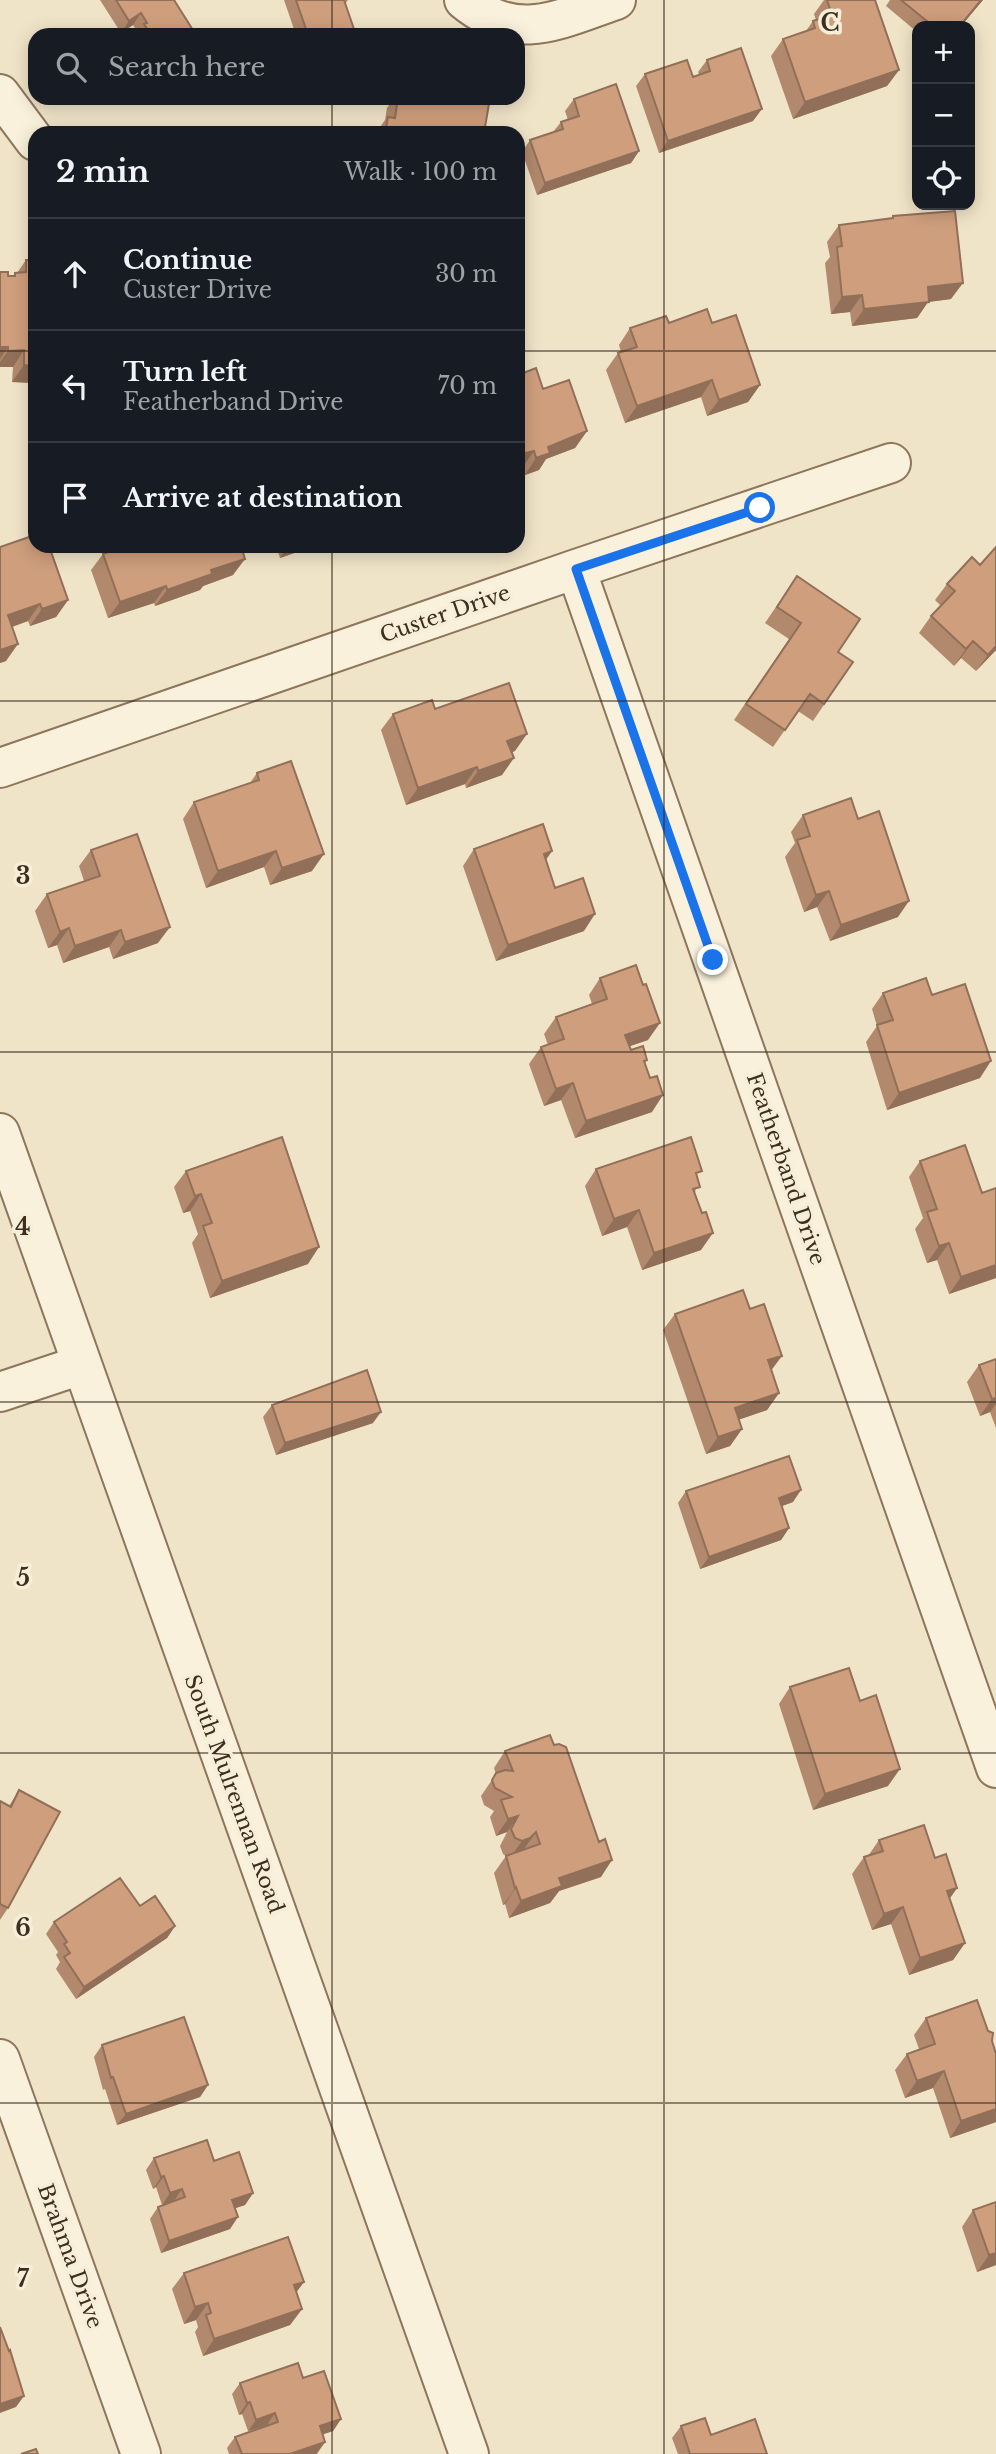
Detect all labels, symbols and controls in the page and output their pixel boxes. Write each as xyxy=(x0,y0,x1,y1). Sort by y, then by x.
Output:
text: C xyxy=(821,9,839,37)
map controls xyxy=(912,21,975,210)
button: + xyxy=(912,21,975,84)
search box xyxy=(28,28,525,105)
icon: search xyxy=(52,48,90,86)
text: Search here xyxy=(108,51,265,83)
button: − xyxy=(912,84,975,147)
button: locate xyxy=(912,147,975,210)
text: 2 min xyxy=(56,153,149,190)
text: Walk · 100 m xyxy=(344,158,497,186)
text: Continue xyxy=(123,244,252,276)
icon: ahead xyxy=(56,255,94,293)
text: 30 m xyxy=(435,260,497,288)
text: Custer Drive xyxy=(123,276,272,304)
text: Turn left xyxy=(123,356,247,388)
icon: left xyxy=(56,367,94,405)
text: 70 m xyxy=(438,372,497,400)
text: Featherband Drive xyxy=(123,388,344,416)
icon: arrive xyxy=(56,479,94,517)
text: Arrive at destination xyxy=(123,482,403,514)
route start xyxy=(744,492,775,523)
street label: Custer Drive xyxy=(377,580,513,648)
text: 3 xyxy=(16,862,30,890)
route end xyxy=(697,944,728,975)
street label: Featherband Drive xyxy=(741,1070,831,1268)
text: 4 xyxy=(15,1213,31,1241)
text: 5 xyxy=(16,1564,30,1592)
street label: South Mulrennan Road xyxy=(179,1671,289,1917)
text: 6 xyxy=(15,1914,31,1942)
street label: Brahma Drive xyxy=(32,2180,108,2332)
text: 7 xyxy=(17,2265,30,2293)

